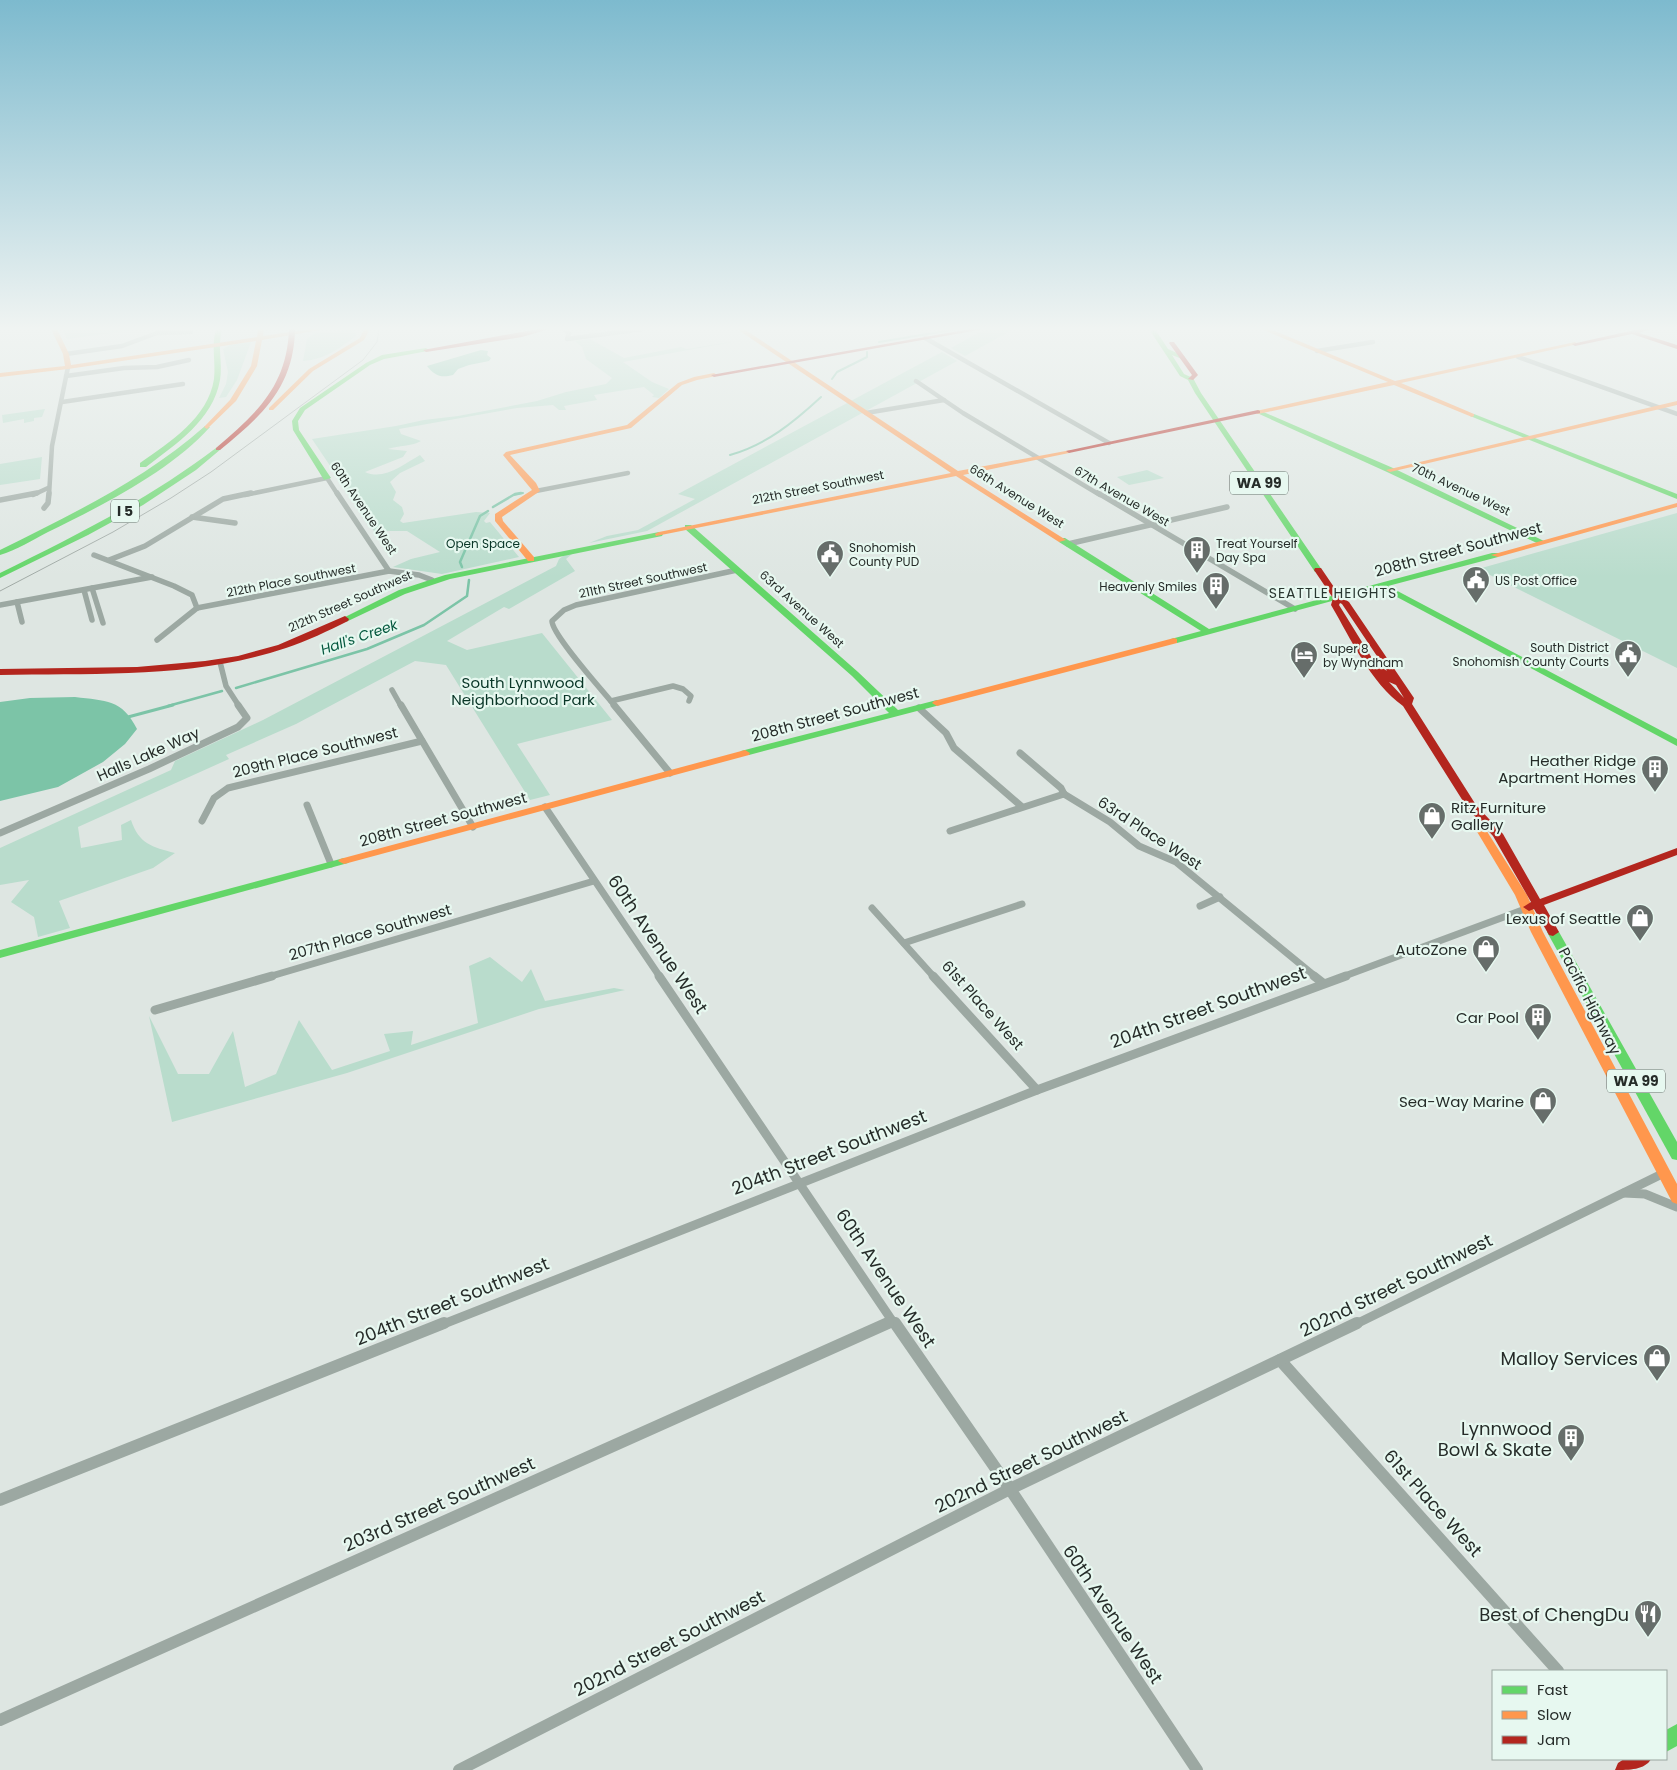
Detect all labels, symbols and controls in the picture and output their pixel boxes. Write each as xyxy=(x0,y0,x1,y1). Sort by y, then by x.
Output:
street label: 60th Avenue West xyxy=(327,458,401,558)
street label: 70th Avenue West xyxy=(1409,459,1513,519)
street label: 66th Avenue West xyxy=(966,460,1068,532)
street label: 67th Avenue West xyxy=(1071,462,1173,530)
street label: 212th Street Southwest xyxy=(751,466,885,508)
road number: WA 99 xyxy=(1230,472,1288,494)
road number: I 5 xyxy=(111,500,139,522)
street label: 208th Street Southwest xyxy=(1372,517,1544,581)
park label: Open Space xyxy=(446,535,520,552)
building icon: Treat Yourself Day Spa xyxy=(1182,535,1212,574)
place label: Treat Yourself Day Spa xyxy=(1216,535,1298,566)
public building icon: Snohomish County PUD xyxy=(815,539,845,578)
place label: Snohomish County PUD xyxy=(849,539,919,570)
street label: 211th Street Southwest xyxy=(577,558,709,602)
street label: 212th Place Southwest xyxy=(225,559,357,601)
public building icon: US Post Office xyxy=(1461,565,1491,604)
street label: 212th Street Southwest xyxy=(286,566,414,636)
street label: 63rd Avenue West xyxy=(756,566,848,652)
building icon: Heavenly Smiles xyxy=(1201,571,1231,610)
place label: US Post Office xyxy=(1495,572,1577,589)
place label: Heavenly Smiles xyxy=(1099,578,1197,595)
district label: SEATTLE HEIGHTS xyxy=(1269,583,1397,603)
water label: Hall's Creek xyxy=(318,614,401,660)
place label: South District Snohomish County Courts xyxy=(1452,639,1609,670)
public building icon: South District Snohomish County Courts xyxy=(1613,639,1643,678)
hotel icon: Super 8 by Wyndham xyxy=(1289,640,1319,679)
place label: Super 8 by Wyndham xyxy=(1323,640,1404,671)
park label: South Lynnwood Neighborhood Park xyxy=(451,672,595,710)
street label: 208th Street Southwest xyxy=(749,682,921,746)
street label: 209th Place Southwest xyxy=(230,721,400,783)
street label: Halls Lake Way xyxy=(93,722,203,786)
place label: Heather Ridge Apartment Homes xyxy=(1498,750,1636,788)
building icon: Heather Ridge Apartment Homes xyxy=(1640,754,1670,793)
street label: 208th Street Southwest xyxy=(357,787,529,851)
street label: 63rd Place West xyxy=(1094,791,1206,875)
place label: Ritz Furniture Gallery xyxy=(1451,797,1546,835)
shop icon: Ritz Furniture Gallery xyxy=(1417,801,1447,840)
street label: 60th Avenue West xyxy=(602,870,714,1018)
street label: 207th Place Southwest xyxy=(286,899,454,965)
shop icon: Lexus of Seattle xyxy=(1625,903,1655,942)
place label: Lexus of Seattle xyxy=(1506,908,1621,929)
shop icon: AutoZone xyxy=(1471,934,1501,973)
place label: AutoZone xyxy=(1396,939,1467,960)
street label: Pacific Highway xyxy=(1554,944,1626,1059)
street label: 61st Place West xyxy=(937,956,1029,1054)
street label: 204th Street Southwest xyxy=(1107,960,1309,1054)
building icon: Car Pool xyxy=(1523,1002,1553,1041)
place label: Car Pool xyxy=(1456,1007,1519,1028)
road number: WA 99 xyxy=(1607,1070,1665,1092)
shop icon: Sea-Way Marine xyxy=(1528,1086,1558,1125)
place label: Sea-Way Marine xyxy=(1399,1091,1524,1112)
street label: 204th Street Southwest xyxy=(728,1103,930,1201)
street label: 60th Avenue West xyxy=(830,1204,942,1352)
street label: 202nd Street Southwest xyxy=(1295,1227,1497,1343)
street label: 204th Street Southwest xyxy=(351,1251,553,1351)
shop icon: Malloy Services xyxy=(1642,1343,1672,1382)
place label: Malloy Services xyxy=(1501,1346,1638,1371)
street label: 202nd Street Southwest xyxy=(930,1403,1132,1519)
place label: Lynnwood Bowl & Skate xyxy=(1438,1416,1552,1462)
building icon: Lynnwood Bowl & Skate xyxy=(1556,1423,1586,1462)
street label: 61st Place West xyxy=(1378,1444,1488,1562)
street label: 203rd Street Southwest xyxy=(339,1450,539,1558)
street label: 60th Avenue West xyxy=(1057,1540,1169,1688)
street label: 202nd Street Southwest xyxy=(569,1584,769,1702)
restaurant icon: Best of ChengDu xyxy=(1633,1599,1663,1638)
place label: Best of ChengDu xyxy=(1479,1602,1629,1627)
legend xyxy=(1492,1670,1667,1760)
text: Fast xyxy=(1537,1679,1568,1700)
text: Slow xyxy=(1537,1704,1572,1725)
text: Jam xyxy=(1537,1729,1571,1750)

